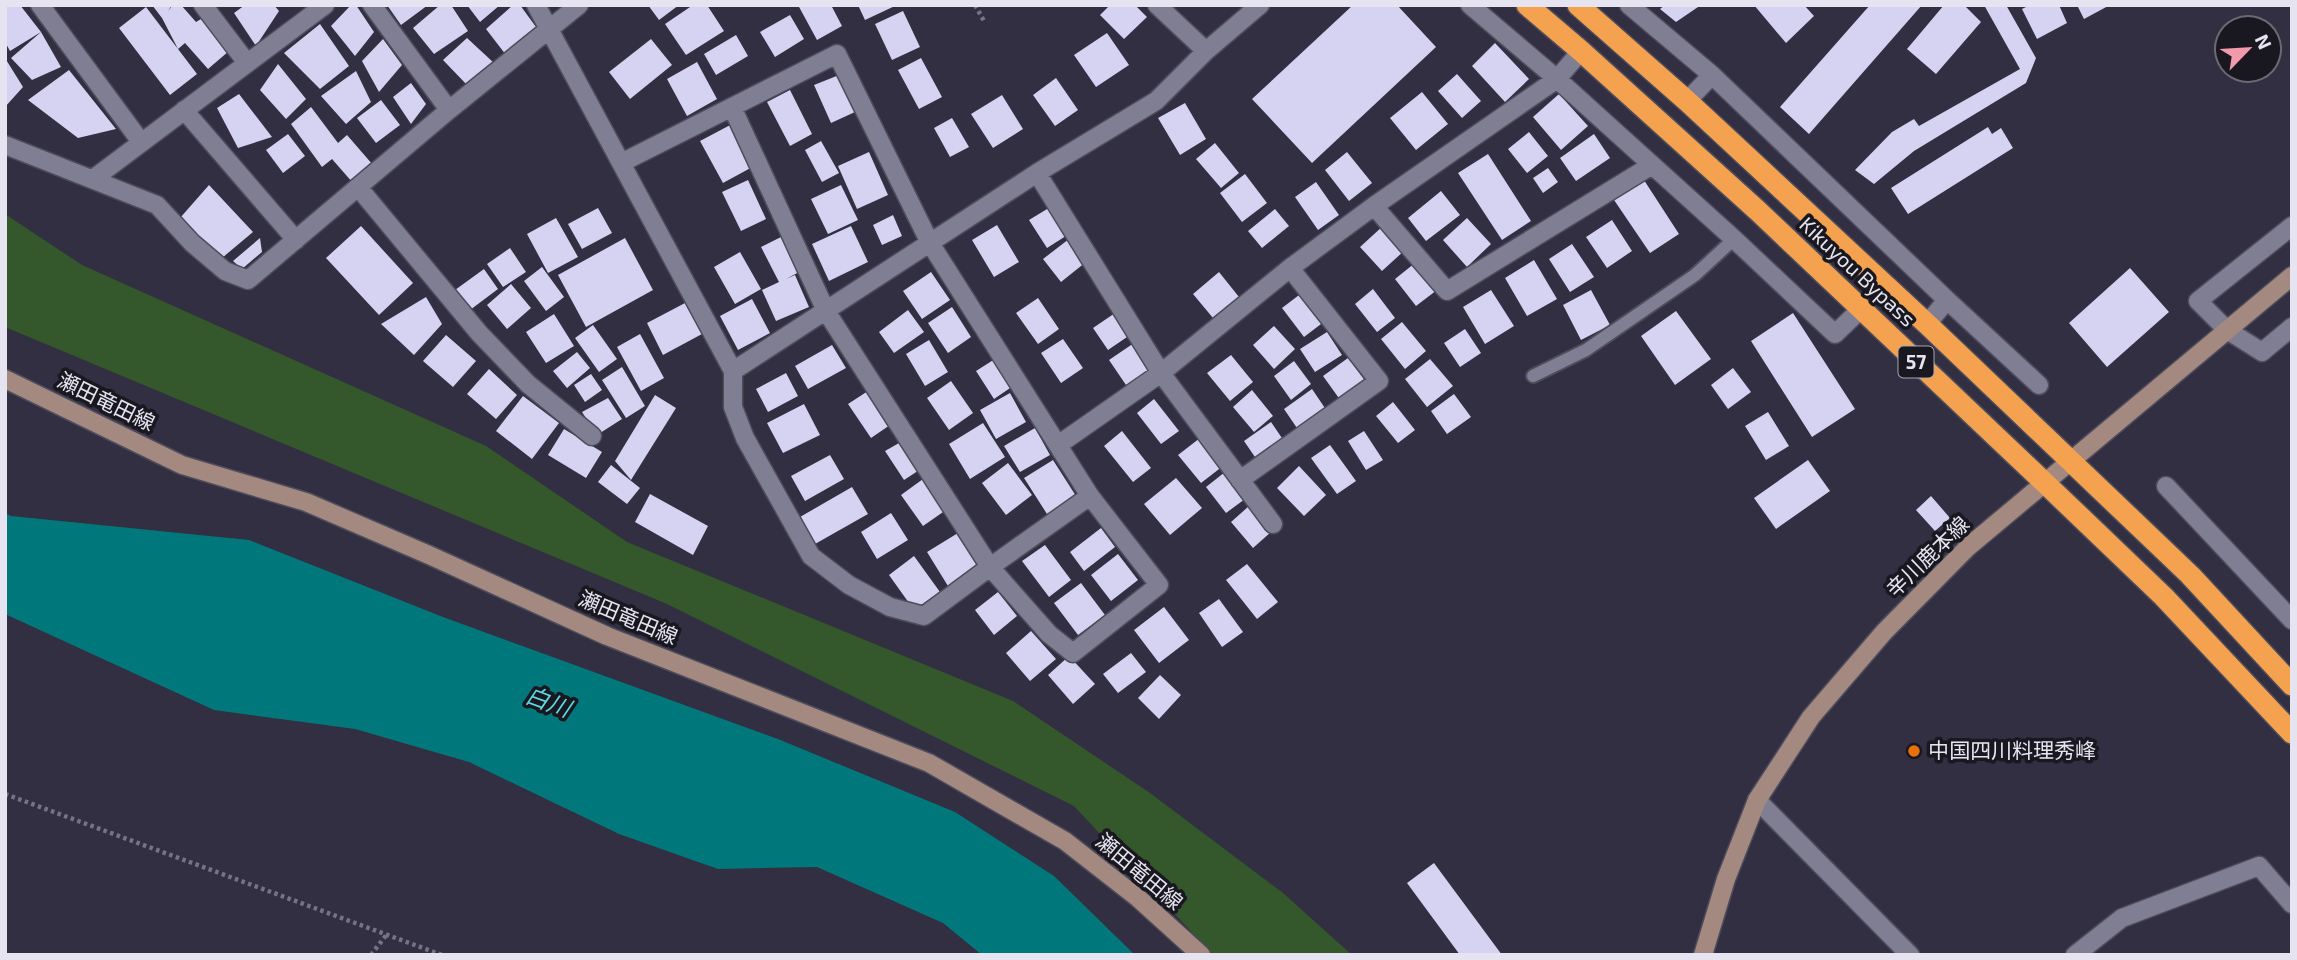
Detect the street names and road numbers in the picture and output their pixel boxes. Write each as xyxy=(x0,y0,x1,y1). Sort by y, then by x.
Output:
street label: Kikuyou Bypass xyxy=(1795,211,1921,331)
road number: 57 xyxy=(1898,346,1934,378)
street label: 瀬田竜田線 xyxy=(54,366,159,435)
street label: 辛川鹿本線 xyxy=(1881,510,1973,601)
street label: 瀬田竜田線 xyxy=(575,585,682,649)
street label: 瀬田竜田線 xyxy=(1092,828,1188,914)

